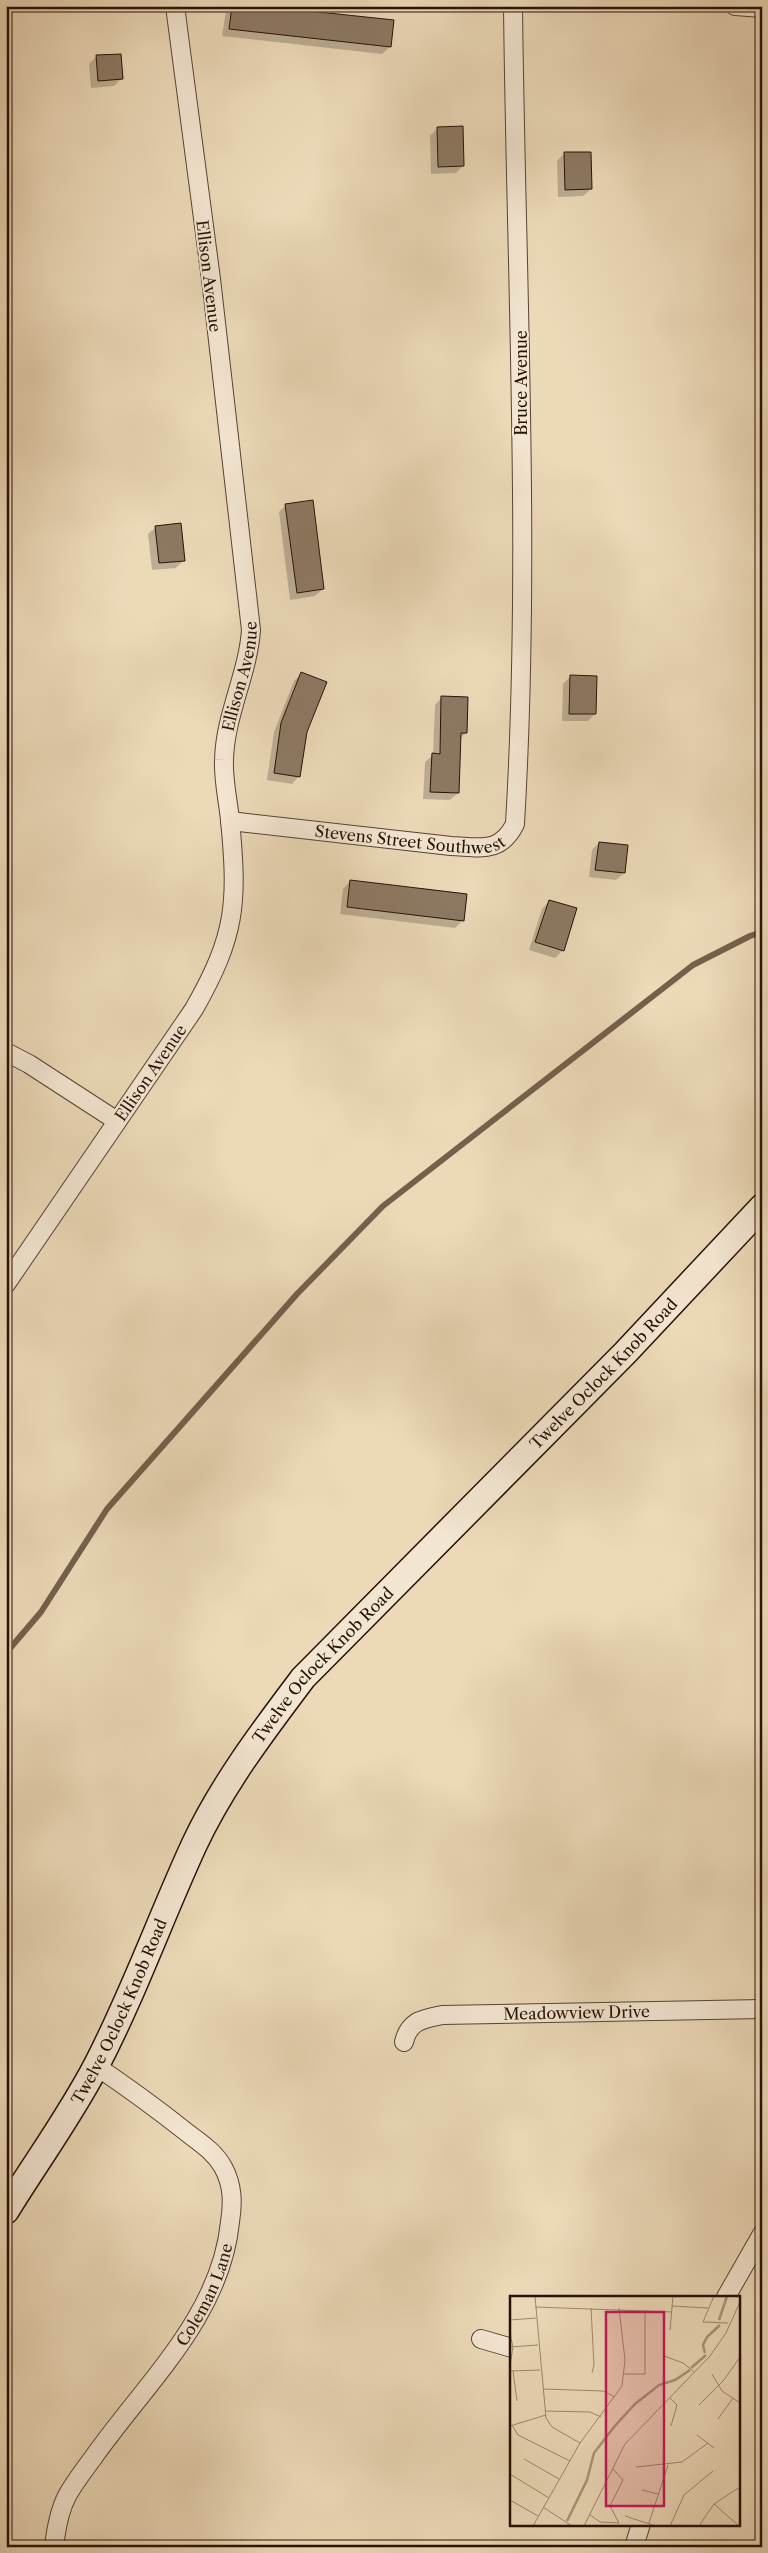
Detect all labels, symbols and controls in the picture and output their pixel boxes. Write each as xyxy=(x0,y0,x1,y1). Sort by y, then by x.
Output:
street label: Ellison Avenue xyxy=(192,219,226,333)
street label: Bruce Avenue xyxy=(511,330,531,436)
street label: Ellison Avenue xyxy=(218,620,261,733)
street label: Stevens Street Southwest xyxy=(314,821,509,857)
street label: Ellison Avenue xyxy=(110,1020,191,1125)
street label: Twelve Oclock Knob Road xyxy=(526,1294,681,1453)
street label: Twelve Oclock Knob Road xyxy=(248,1583,398,1747)
street label: Twelve Oclock Knob Road xyxy=(67,1915,171,2108)
street label: Meadowview Drive xyxy=(503,2001,650,2024)
street label: Coleman Lane xyxy=(172,2241,236,2350)
inset map xyxy=(510,2296,740,2526)

